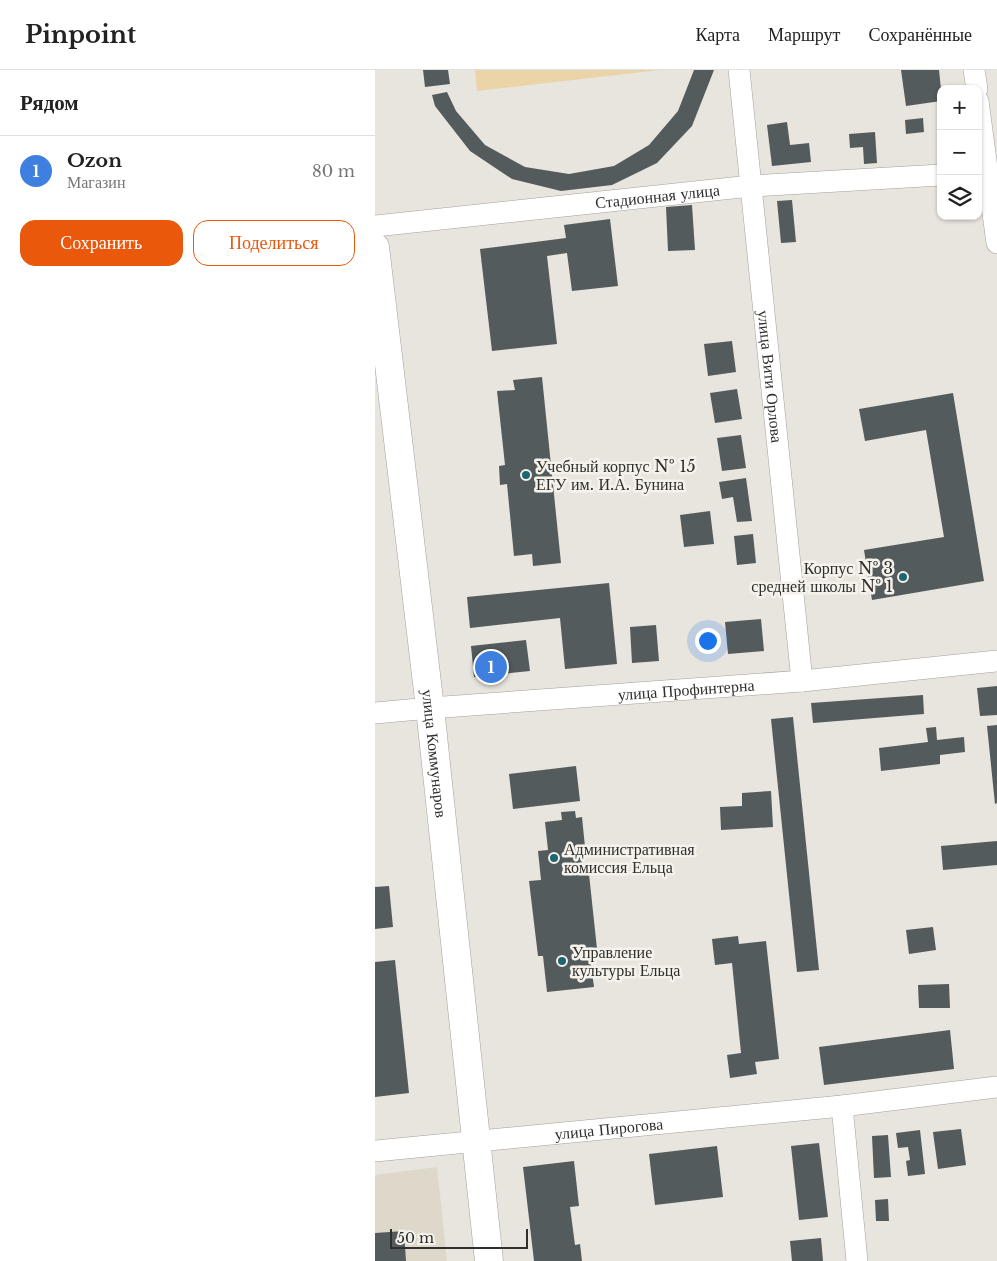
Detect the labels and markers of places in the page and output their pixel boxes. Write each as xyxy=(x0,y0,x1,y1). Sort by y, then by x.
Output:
place label: Учебный корпус № 15 ЕГУ им. И.А. Бунина xyxy=(536,456,696,494)
marker: Учебный корпус № 15 ЕГУ им. И.А. Бунина xyxy=(520,469,532,481)
place label: Корпус № 3 средней школы № 1 xyxy=(751,558,893,596)
marker: Корпус № 3 средней школы № 1 xyxy=(897,571,909,583)
pin: 1 xyxy=(475,648,507,686)
place label: Административная комиссия Ельца xyxy=(564,839,695,877)
marker: Административная комиссия Ельца xyxy=(548,852,560,864)
place label: Управление культуры Ельца xyxy=(572,942,680,980)
marker: Управление культуры Ельца xyxy=(556,955,568,967)

